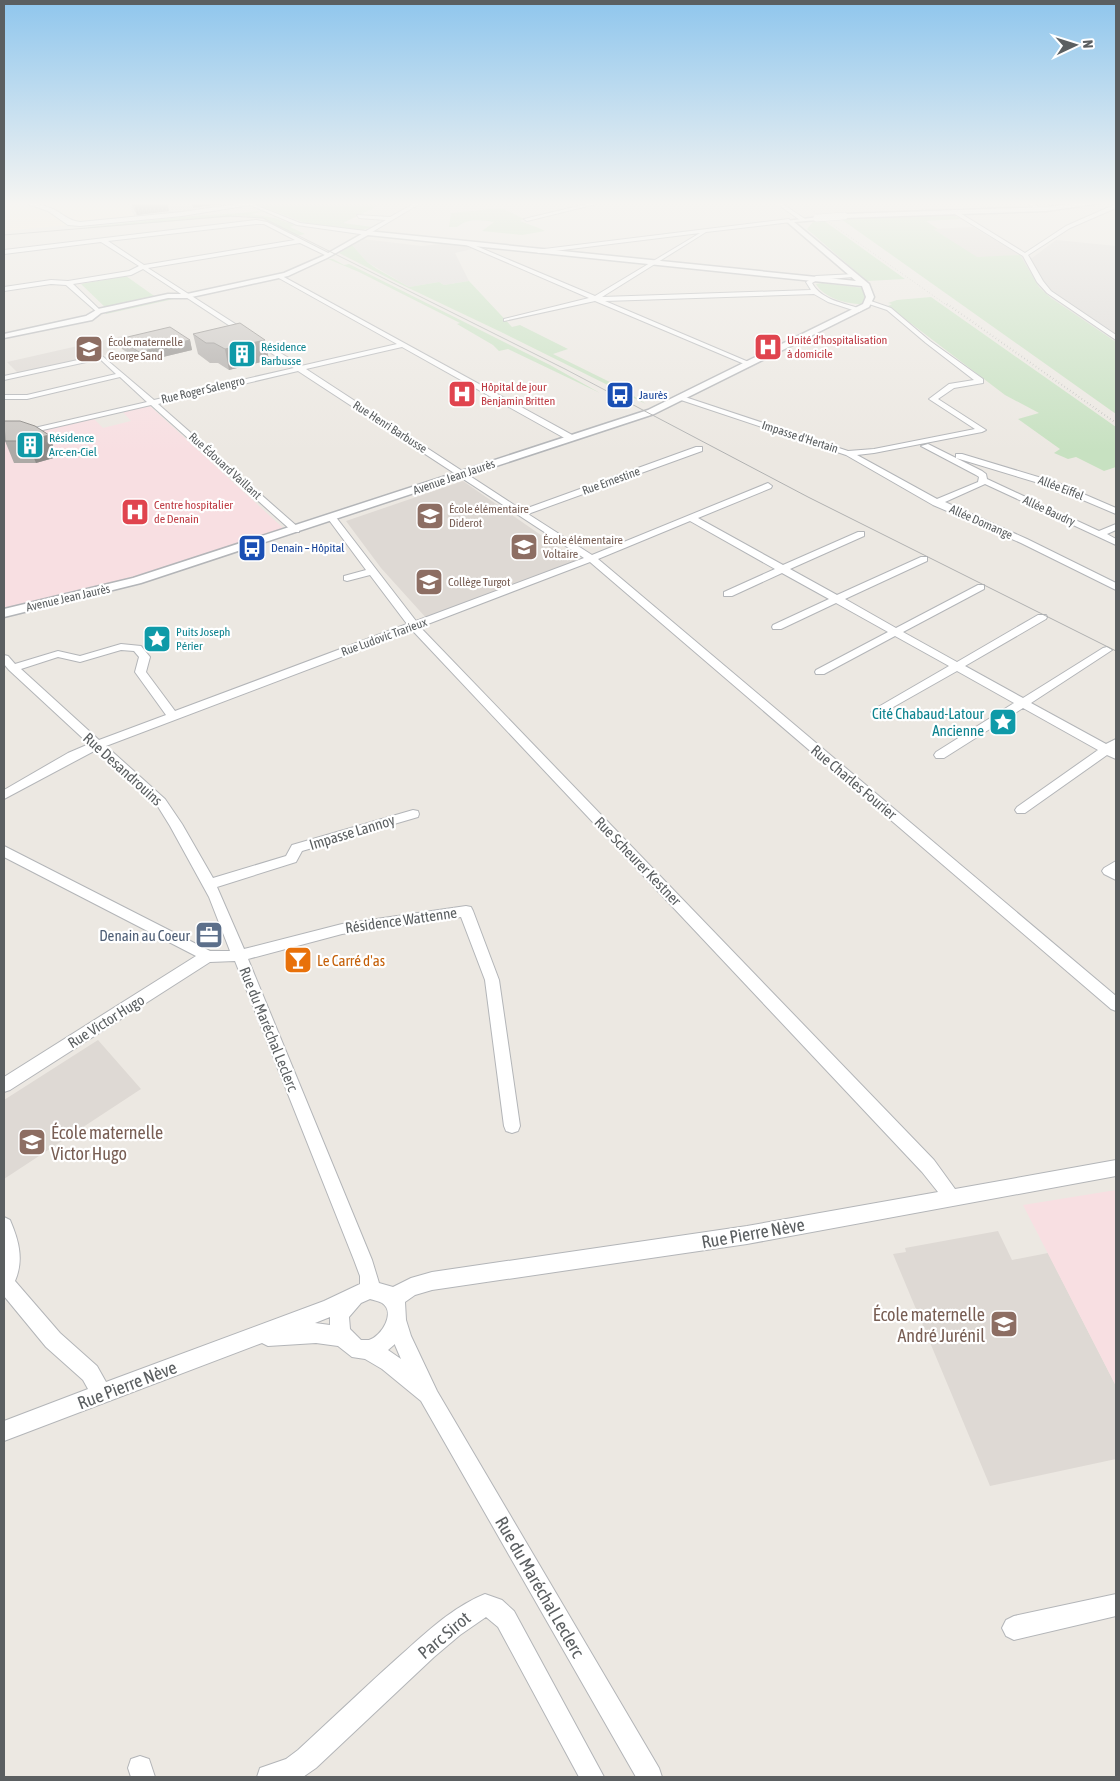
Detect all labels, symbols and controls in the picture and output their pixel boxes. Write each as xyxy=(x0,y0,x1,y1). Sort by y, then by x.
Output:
north arrow xyxy=(1050,20,1100,70)
text: N xyxy=(1080,39,1096,49)
hospital icon: Unité d'hospitalisation à domicile xyxy=(753,332,783,362)
place label: Unité d'hospitalisation à domicile xyxy=(787,333,887,361)
school or university icon: École maternelle George Sand xyxy=(74,334,104,364)
place label: École maternelle George Sand xyxy=(108,335,183,363)
building icon: Résidence Barbusse xyxy=(227,339,257,369)
place label: Résidence Barbusse xyxy=(261,340,306,368)
street label: Rue Roger Salengro xyxy=(160,373,247,406)
hospital icon: Hôpital de jour Benjamin Britten xyxy=(447,379,477,409)
place label: Hôpital de jour Benjamin Britten xyxy=(481,380,555,408)
bus stop icon: Jaurès xyxy=(605,380,635,410)
place label: Jaurès xyxy=(639,388,667,402)
street label: Rue Henri Barbusse xyxy=(350,398,430,456)
street label: Impasse d'Hertain xyxy=(760,418,840,456)
building icon: Résidence Arc-en-Ciel xyxy=(15,430,45,460)
street label: Rue Édouard Vaillant xyxy=(186,430,265,503)
place label: Résidence Arc-en-Ciel xyxy=(49,431,98,459)
street label: Avenue Jean Jaurès xyxy=(411,456,497,498)
street label: Rue Ernestine xyxy=(580,464,642,498)
street label: Allée Eiffel xyxy=(1036,473,1086,503)
street label: Allée Baudry xyxy=(1021,493,1077,529)
hospital icon: Centre hospitalier de Denain xyxy=(120,497,150,527)
place label: Centre hospitalier de Denain xyxy=(154,498,233,526)
school or university icon: École élémentaire Diderot xyxy=(415,501,445,531)
place label: École élémentaire Diderot xyxy=(449,502,529,530)
street label: Allée Domange xyxy=(947,502,1015,542)
school or university icon: École élémentaire Voltaire xyxy=(509,532,539,562)
bus stop icon: Denain – Hôpital xyxy=(237,533,267,563)
place label: École élémentaire Voltaire xyxy=(543,533,623,561)
place label: Denain – Hôpital xyxy=(271,541,345,555)
school or university icon: Collège Turgot xyxy=(414,567,444,597)
place label: Collège Turgot xyxy=(448,575,511,589)
street label: Avenue Jean Jaurès xyxy=(25,582,111,614)
street label: Rue Ludovic Trarieux xyxy=(339,615,429,659)
place icon: Puits Joseph Périer xyxy=(142,624,172,654)
place label: Puits Joseph Périer xyxy=(176,625,230,653)
place label: Cité Chabaud-Latour Ancienne xyxy=(872,705,985,739)
place icon: Cité Chabaud-Latour Ancienne xyxy=(988,707,1018,737)
street label: Rue Desandrouins xyxy=(80,729,166,809)
street label: Rue Charles Fourier xyxy=(808,741,901,823)
street label: Impasse Lannoy xyxy=(307,811,397,853)
street label: Rue Scheurer Kestner xyxy=(591,813,685,909)
street label: Résidence Wattenne xyxy=(344,904,458,936)
office icon: Denain au Coeur xyxy=(194,920,224,950)
place label: Denain au Coeur xyxy=(99,927,191,944)
bar icon: Le Carré d'as xyxy=(283,945,313,975)
place label: Le Carré d'as xyxy=(317,952,385,969)
street label: Rue du Maréchal Leclerc xyxy=(236,964,302,1094)
street label: Rue Victor Hugo xyxy=(65,991,147,1051)
place label: École maternelle Victor Hugo xyxy=(51,1122,163,1164)
school or university icon: École maternelle Victor Hugo xyxy=(17,1127,47,1157)
street label: Rue Pierre Nève xyxy=(700,1214,806,1252)
place label: École maternelle André Jurénil xyxy=(873,1304,985,1346)
school or university icon: École maternelle André Jurénil xyxy=(989,1309,1019,1339)
street label: Rue Pierre Nève xyxy=(75,1356,179,1414)
street label: Rue du Maréchal Leclerc xyxy=(491,1513,589,1662)
street label: Parc Sirot xyxy=(414,1607,474,1663)

